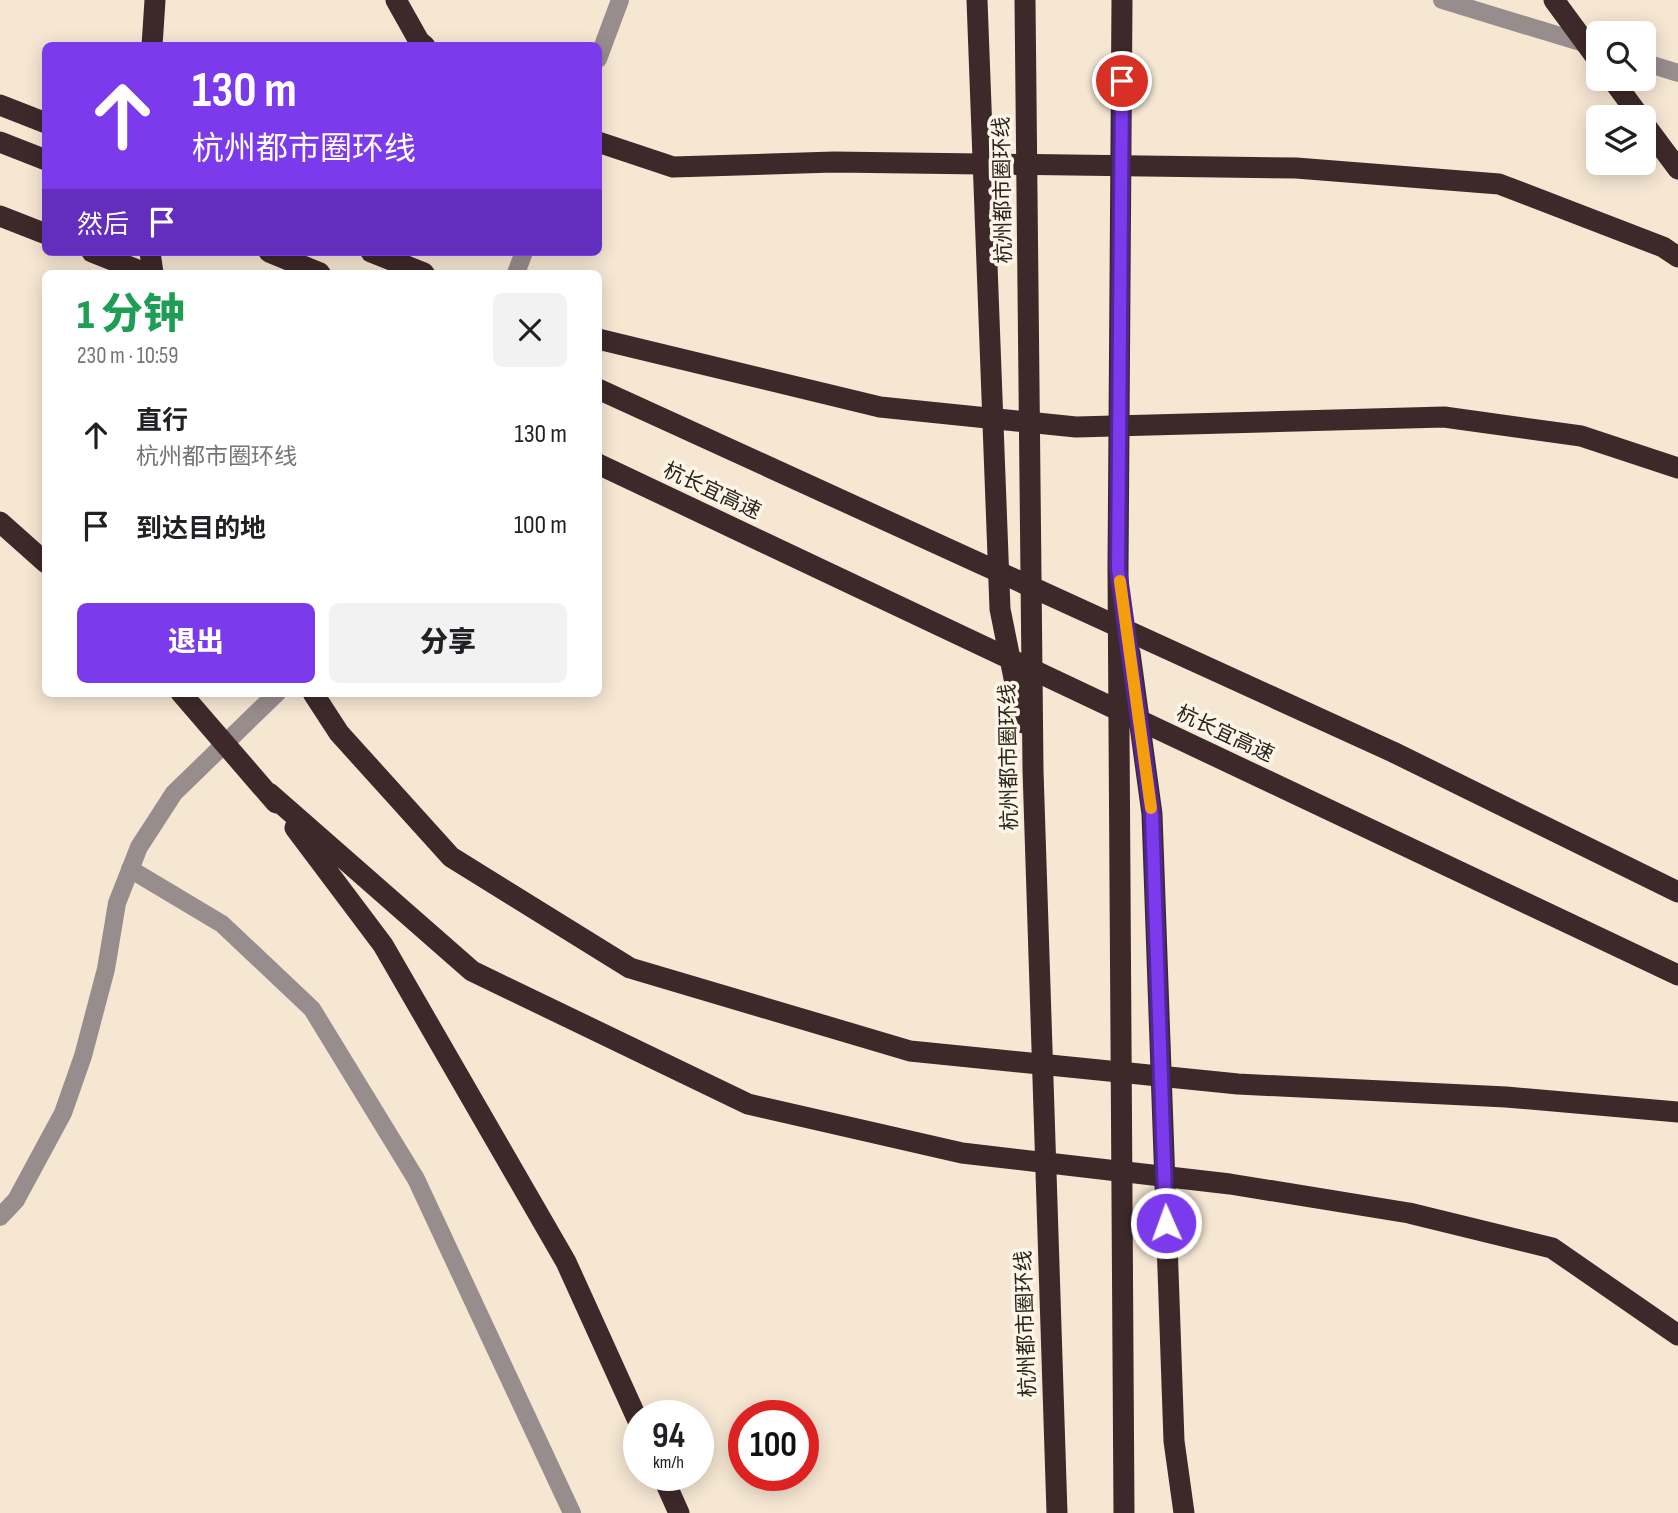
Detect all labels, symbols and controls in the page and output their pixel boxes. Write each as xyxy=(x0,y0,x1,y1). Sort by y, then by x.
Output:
map controls xyxy=(1586,21,1656,175)
button: search xyxy=(1586,21,1656,91)
pin xyxy=(1092,51,1152,111)
text: 130 m xyxy=(192,62,297,121)
icon: arrive xyxy=(1103,62,1141,100)
icon: ahead xyxy=(77,70,168,161)
button: layers xyxy=(1586,105,1656,175)
street label: 杭州都市圈环线 xyxy=(989,116,1017,264)
text: 杭州都市圈环线 xyxy=(192,130,416,169)
icon: arrive xyxy=(143,203,181,241)
text: 然后 xyxy=(77,210,129,241)
text: 1 分钟 xyxy=(77,290,185,341)
button: close xyxy=(493,293,567,367)
text: 230 m · 10:59 xyxy=(77,342,179,370)
text: 直行 xyxy=(136,406,188,437)
icon: ahead xyxy=(77,416,115,454)
text: 130 m xyxy=(515,419,567,450)
text: 杭州都市圈环线 xyxy=(136,443,297,471)
street label: 杭长宜高速 xyxy=(659,457,765,525)
icon: arrive xyxy=(77,507,115,545)
text: 100 m xyxy=(514,510,567,541)
text: 到达目的地 xyxy=(136,514,266,545)
button: 退出 xyxy=(77,603,315,683)
button: 分享 xyxy=(329,603,567,683)
street label: 杭州都市圈环线 xyxy=(995,683,1023,831)
street label: 杭长宜高速 xyxy=(1172,700,1278,768)
position arrow xyxy=(1129,1186,1203,1260)
street label: 杭州都市圈环线 xyxy=(1011,1250,1041,1398)
speed limit sign: 100 xyxy=(728,1400,819,1491)
text: 94 xyxy=(652,1415,685,1458)
text: km/h xyxy=(653,1452,684,1473)

